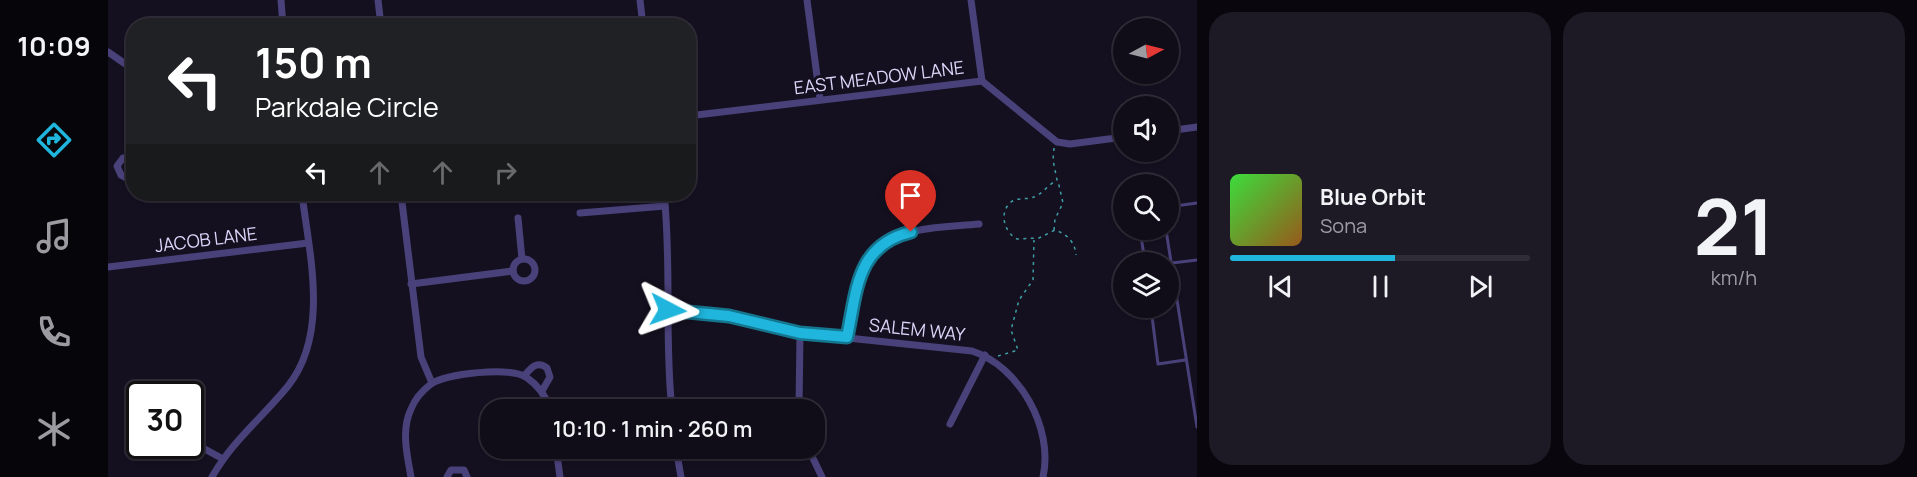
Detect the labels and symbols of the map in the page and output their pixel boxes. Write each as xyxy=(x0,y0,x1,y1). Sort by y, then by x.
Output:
north arrow xyxy=(1113,18,1179,84)
street label: EAST MEADOW LANE xyxy=(792,55,965,99)
pin xyxy=(885,170,936,232)
street label: JACOB LANE xyxy=(153,221,258,257)
position arrow xyxy=(636,278,700,342)
street label: SALEM WAY xyxy=(868,312,967,346)
speed limit sign: 30 xyxy=(126,381,204,459)

